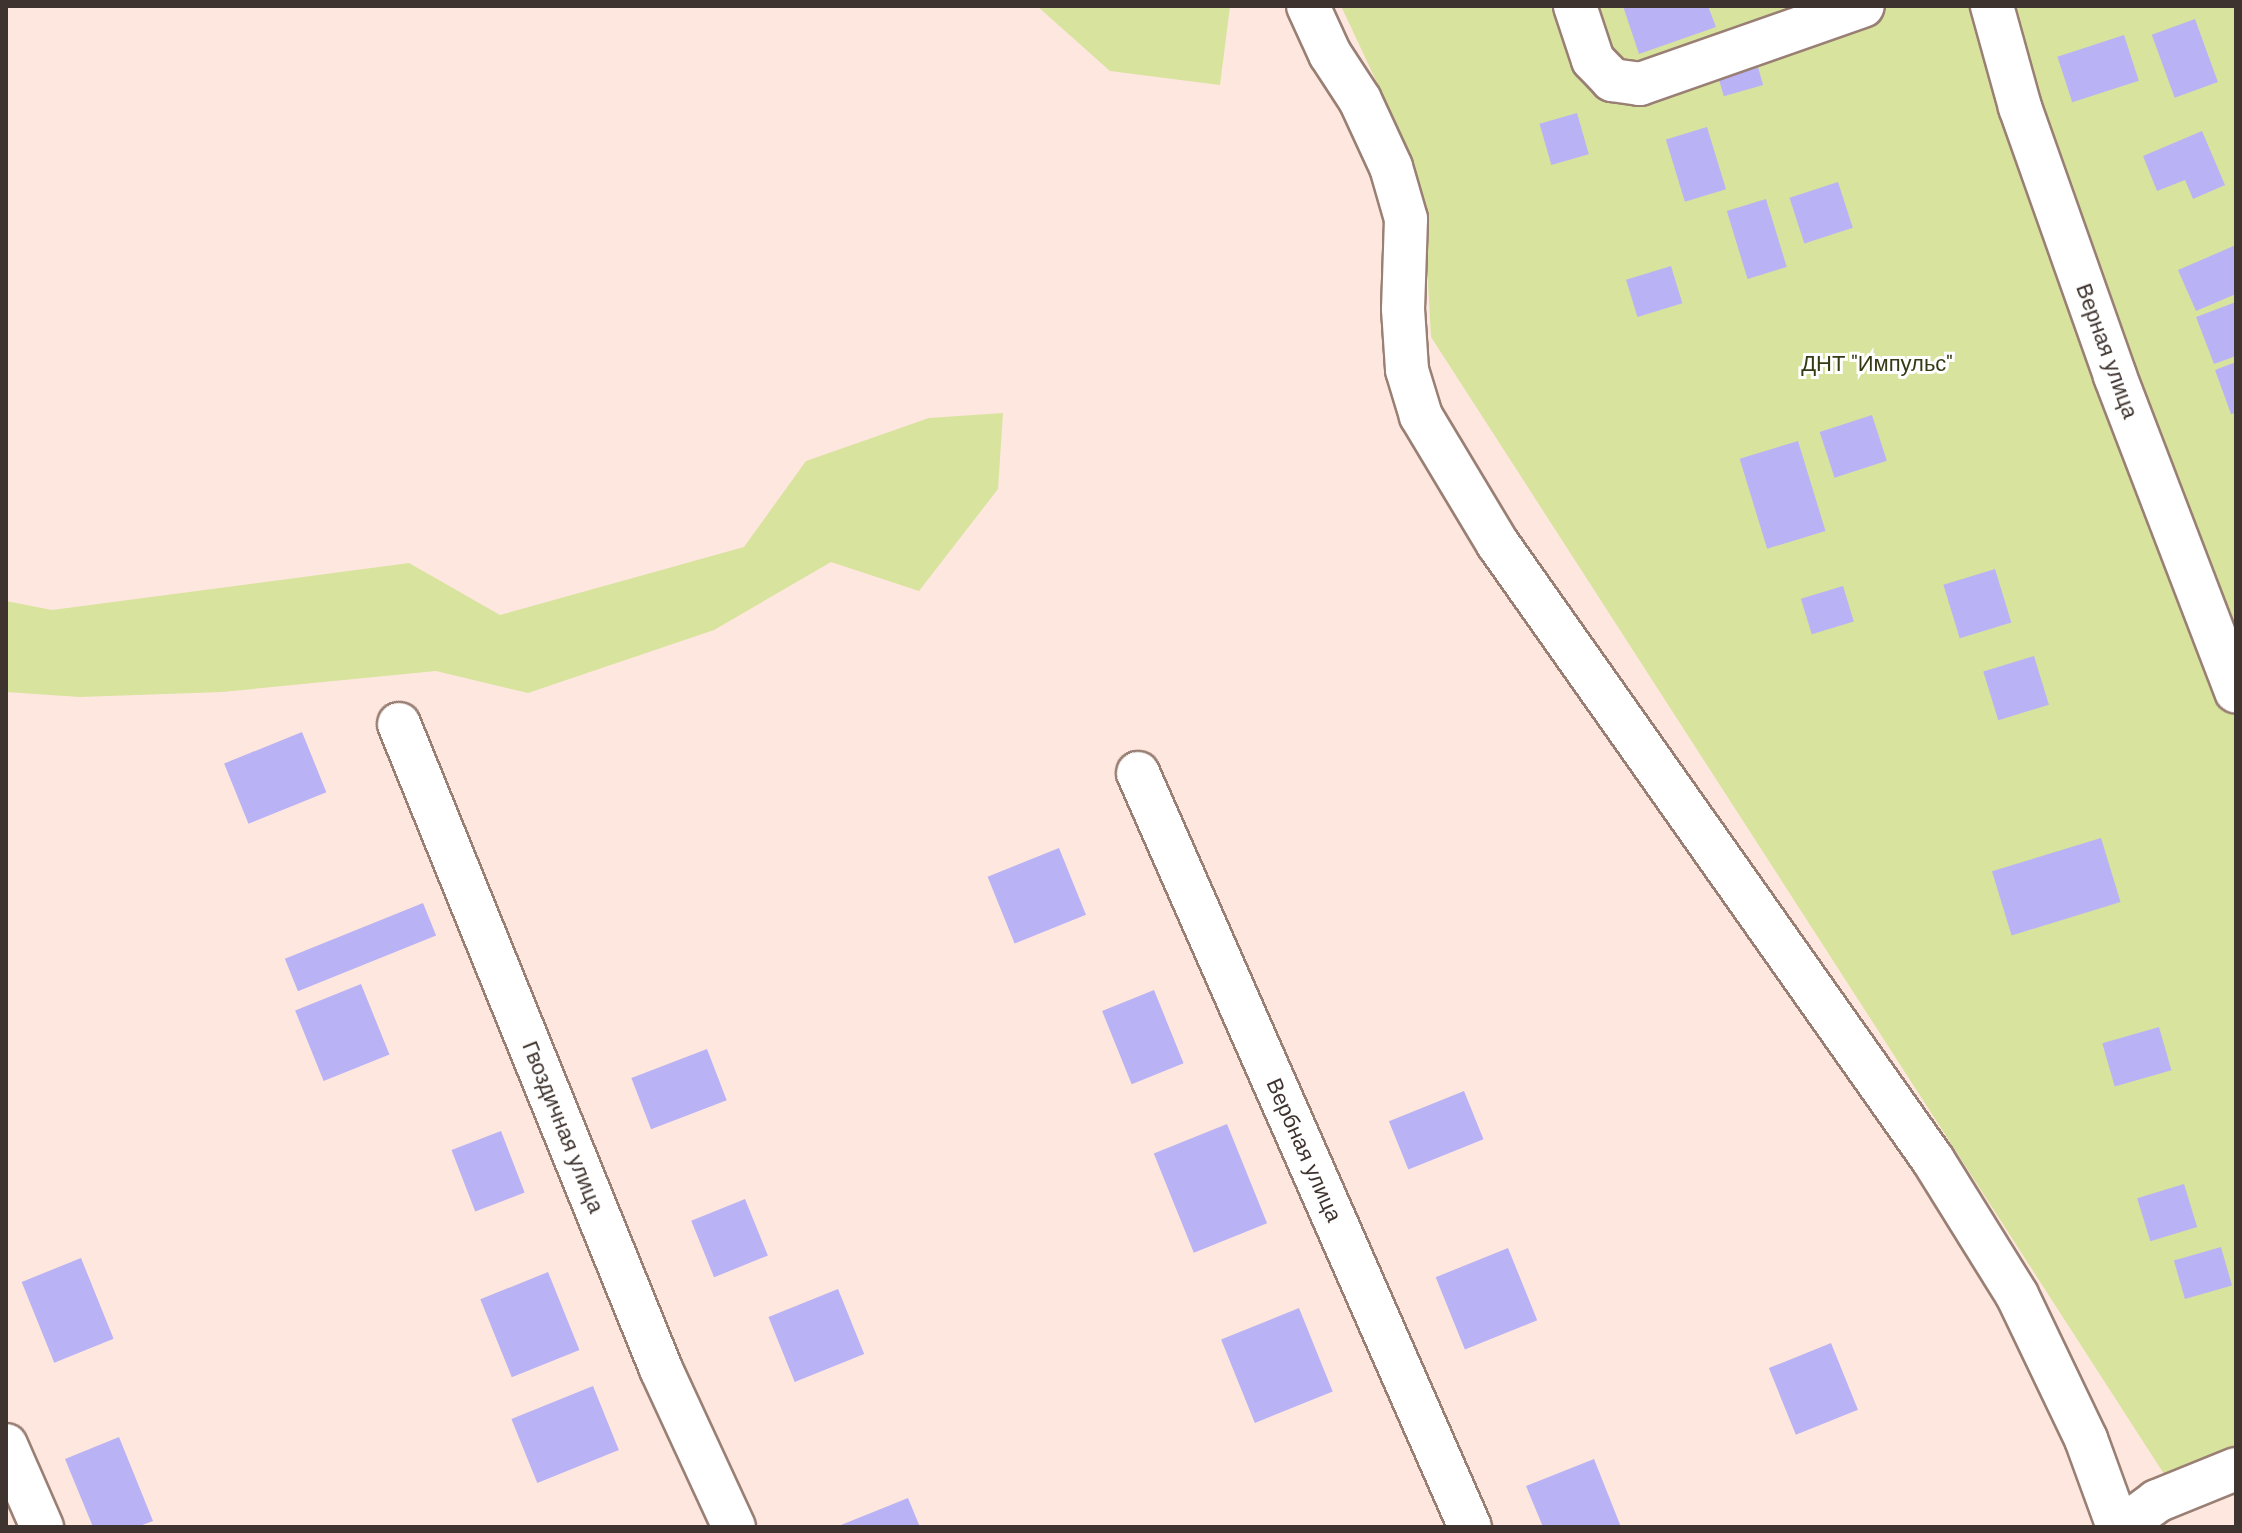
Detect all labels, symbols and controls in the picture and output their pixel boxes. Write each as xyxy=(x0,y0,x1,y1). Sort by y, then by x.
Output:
street label: Верная улица xyxy=(2070,280,2144,422)
park label: ДНТ "Импульс" xyxy=(1801,351,1953,377)
street label: Гвоздичная улица xyxy=(516,1037,610,1217)
street label: Вербная улица xyxy=(1261,1074,1347,1226)

